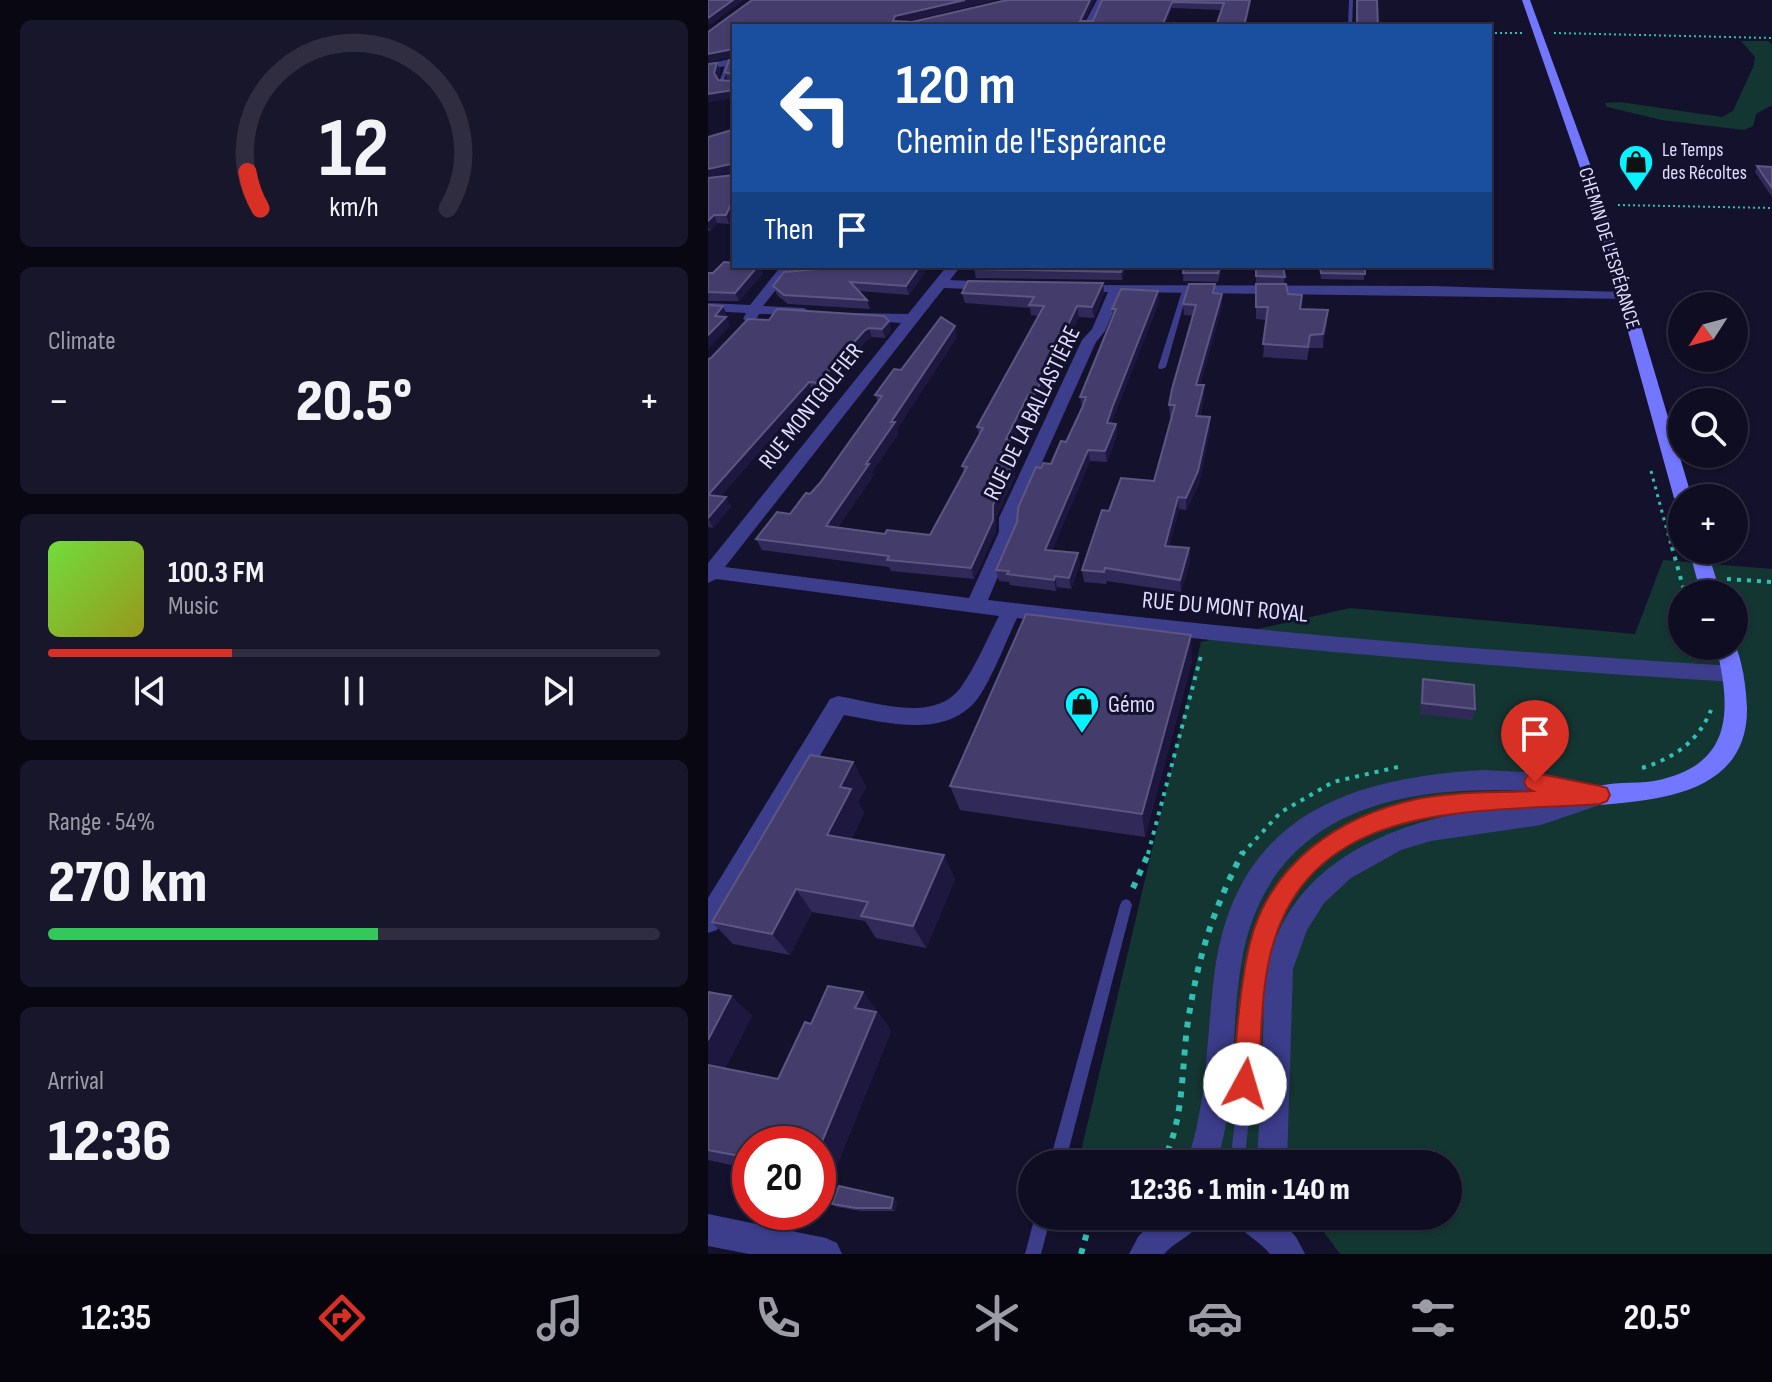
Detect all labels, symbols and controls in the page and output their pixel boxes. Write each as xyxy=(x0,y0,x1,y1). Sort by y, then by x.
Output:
text: 120 m xyxy=(896,53,1016,120)
icon: left xyxy=(764,56,868,160)
text: 12 xyxy=(319,100,389,200)
text: Chemin de l'Espérance xyxy=(896,121,1167,164)
place label: Le Temps des Récoltes xyxy=(1662,138,1747,185)
shop icon: Le Temps des Récoltes xyxy=(1617,143,1655,193)
street label: CHEMIN DE L'ESPÉRANCE xyxy=(1573,164,1645,332)
text: km/h xyxy=(329,191,379,226)
icon: arrive xyxy=(830,208,874,252)
text: Then xyxy=(764,212,814,248)
north arrow xyxy=(1668,292,1748,372)
map controls xyxy=(1668,292,1748,660)
street label: RUE DE LA BALLASTIÈRE xyxy=(977,321,1087,505)
text: Climate xyxy=(48,326,116,357)
street label: RUE MONTGOLFIER xyxy=(753,337,869,475)
text: 20.5° xyxy=(296,366,412,438)
text: − xyxy=(48,375,70,428)
text: + xyxy=(638,375,660,428)
button: search xyxy=(1668,388,1748,468)
button: + xyxy=(1668,484,1748,564)
text: 100.3 FM xyxy=(168,555,264,591)
button: − xyxy=(1668,580,1748,660)
street label: RUE DU MONT ROYAL xyxy=(1141,585,1309,629)
text: Music xyxy=(168,591,219,622)
icon: previous xyxy=(128,669,172,713)
icon: pause xyxy=(332,669,376,713)
icon: next xyxy=(536,669,580,713)
shop icon: Gémo xyxy=(1063,685,1101,735)
place label: Gémo xyxy=(1108,690,1155,719)
pin xyxy=(1501,700,1569,782)
icon: arrive xyxy=(1513,712,1557,756)
text: Range · 54% xyxy=(48,807,155,838)
text: 270 km xyxy=(48,847,207,919)
position arrow xyxy=(1203,1042,1287,1126)
text: Arrival xyxy=(48,1066,104,1097)
text: 12:36 xyxy=(48,1106,171,1178)
speed limit sign: 20 xyxy=(732,1126,836,1230)
text: 12:36 · 1 min · 140 m xyxy=(1130,1172,1350,1208)
icon: directions xyxy=(314,1290,370,1346)
icon: music xyxy=(532,1290,588,1346)
icon: phone xyxy=(750,1290,806,1346)
icon: climate xyxy=(969,1290,1025,1346)
icon: car xyxy=(1187,1290,1243,1346)
icon: filters xyxy=(1405,1290,1461,1346)
text: 12:35 xyxy=(81,1297,151,1340)
text: 20.5° xyxy=(1623,1297,1691,1340)

